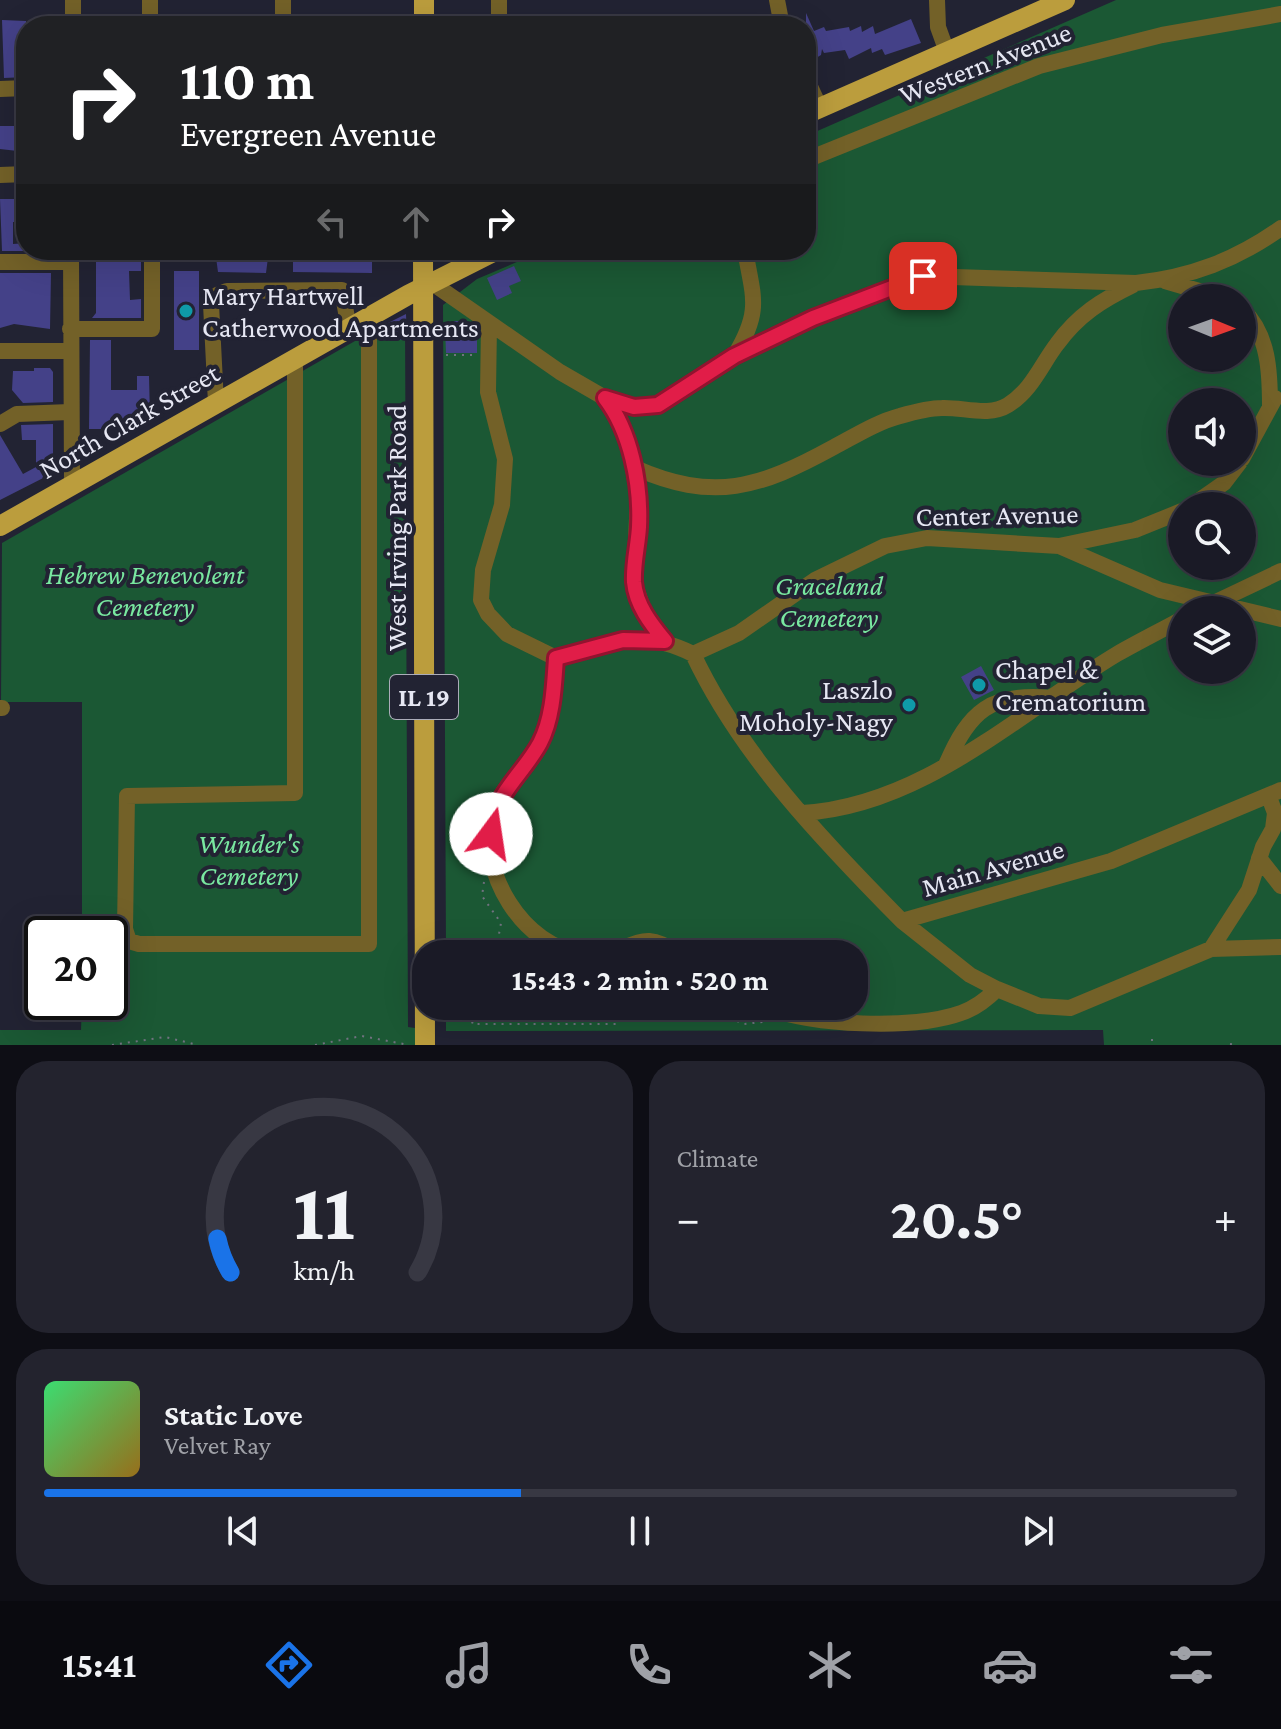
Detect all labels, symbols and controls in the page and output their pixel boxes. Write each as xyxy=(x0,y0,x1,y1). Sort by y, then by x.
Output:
street label: Western Avenue xyxy=(895,16,1075,110)
icon: right xyxy=(48,48,152,152)
text: 110 m xyxy=(180,49,314,111)
text: Evergreen Avenue xyxy=(180,114,436,154)
icon: left xyxy=(310,200,354,244)
icon: ahead xyxy=(394,200,438,244)
icon: right xyxy=(478,200,522,244)
pin xyxy=(889,242,957,310)
icon: arrive xyxy=(901,254,945,298)
place label: Mary Hartwell Catherwood Apartments xyxy=(202,280,479,343)
north arrow xyxy=(1168,284,1256,372)
map controls xyxy=(1168,284,1256,684)
marker: Mary Hartwell Catherwood Apartments xyxy=(177,302,195,320)
street label: North Clark Street xyxy=(34,357,225,485)
button: sound xyxy=(1168,388,1256,476)
street label: West Irving Park Road xyxy=(381,404,412,651)
button: search xyxy=(1168,492,1256,580)
street label: Center Avenue xyxy=(915,498,1079,532)
park label: Hebrew Benevolent Cemetery xyxy=(46,559,245,622)
park label: Graceland Cemetery xyxy=(775,570,884,633)
button: layers xyxy=(1168,596,1256,684)
place label: Chapel & Crematorium xyxy=(995,654,1146,717)
place label: Laszlo Moholy-Nagy xyxy=(739,674,894,737)
road number: IL 19 xyxy=(390,675,458,719)
marker: Chapel & Crematorium xyxy=(970,676,988,694)
marker: Laszlo Moholy-Nagy xyxy=(900,696,918,714)
position arrow xyxy=(449,792,533,876)
park label: Wunder's Cemetery xyxy=(198,828,300,891)
street label: Main Avenue xyxy=(918,833,1068,903)
speed limit sign: 20 xyxy=(24,916,128,1020)
text: 15:43 · 2 min · 520 m xyxy=(512,963,768,996)
text: Climate xyxy=(677,1144,758,1173)
text: 11 xyxy=(293,1164,355,1257)
text: 20.5° xyxy=(890,1184,1024,1251)
text: − xyxy=(677,1194,700,1242)
text: + xyxy=(1214,1194,1237,1242)
text: km/h xyxy=(293,1254,355,1286)
text: Static Love xyxy=(164,1398,303,1431)
text: Velvet Ray xyxy=(164,1431,271,1460)
icon: previous xyxy=(221,1509,265,1553)
icon: pause xyxy=(618,1509,662,1553)
icon: next xyxy=(1016,1509,1060,1553)
icon: directions xyxy=(261,1637,317,1693)
icon: music xyxy=(441,1637,497,1693)
icon: phone xyxy=(621,1637,677,1693)
icon: climate xyxy=(802,1637,858,1693)
icon: car xyxy=(982,1637,1038,1693)
icon: filters xyxy=(1163,1637,1219,1693)
text: 15:41 xyxy=(62,1645,136,1685)

